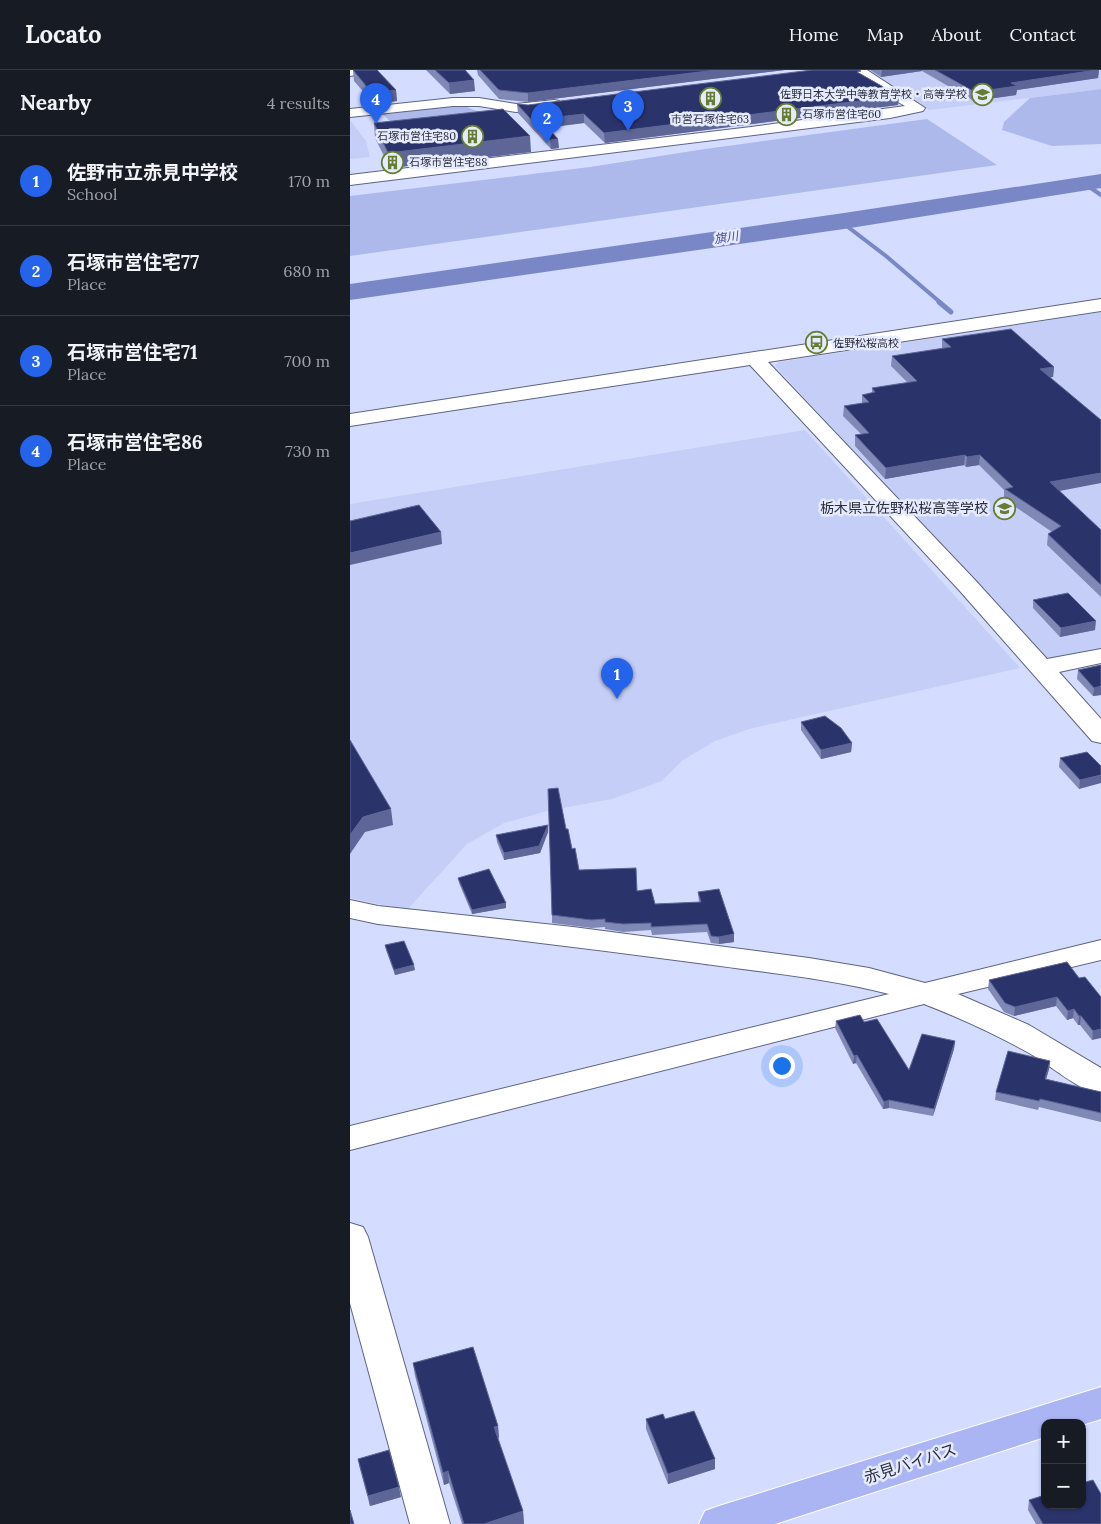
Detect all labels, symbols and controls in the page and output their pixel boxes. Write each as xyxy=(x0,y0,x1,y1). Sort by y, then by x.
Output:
text: Locato xyxy=(25,19,102,50)
text: Home xyxy=(789,23,839,46)
text: Map xyxy=(867,23,903,46)
text: About xyxy=(931,23,981,46)
text: Contact xyxy=(1009,23,1076,46)
school or university icon: 佐野日本大学中等教育学校・高等学校 xyxy=(971,82,995,106)
pin: 4 xyxy=(360,83,392,124)
building icon: 市営石塚住宅63 xyxy=(698,86,722,110)
place label: 佐野日本大学中等教育学校・高等学校 xyxy=(780,87,967,101)
text: Nearby xyxy=(20,89,91,116)
pin: 3 xyxy=(612,90,644,131)
text: 4 results xyxy=(267,93,330,113)
pin: 2 xyxy=(531,102,563,143)
building icon: 石塚市営住宅60 xyxy=(774,102,798,126)
place label: 石塚市営住宅60 xyxy=(802,107,881,121)
place label: 市営石塚住宅63 xyxy=(671,112,749,126)
building icon: 石塚市営住宅80 xyxy=(460,124,484,148)
place label: 石塚市営住宅80 xyxy=(377,129,456,143)
building icon: 石塚市営住宅88 xyxy=(381,150,405,174)
place label: 石塚市営住宅88 xyxy=(409,155,487,169)
text: 佐野市立赤見中学校 xyxy=(67,160,238,184)
text: 1 xyxy=(33,171,39,191)
text: 170 m xyxy=(288,171,330,191)
text: School xyxy=(67,184,117,204)
water label: 旗川 xyxy=(713,228,741,246)
text: 石塚市営住宅77 xyxy=(67,250,199,274)
text: 2 xyxy=(32,261,40,281)
text: 680 m xyxy=(283,261,330,281)
text: Place xyxy=(67,274,106,294)
bus stop icon: 佐野松桜高校 xyxy=(805,331,829,355)
place label: 佐野松桜高校 xyxy=(833,336,899,350)
text: 石塚市営住宅71 xyxy=(67,340,198,364)
text: 3 xyxy=(32,351,40,371)
text: 700 m xyxy=(284,351,330,371)
text: Place xyxy=(67,364,106,384)
text: 石塚市営住宅86 xyxy=(67,430,203,454)
text: 4 xyxy=(32,441,40,461)
text: 730 m xyxy=(285,441,330,461)
text: Place xyxy=(67,454,106,474)
school or university icon: 栃木県立佐野松桜高等学校 xyxy=(992,496,1016,520)
place label: 栃木県立佐野松桜高等学校 xyxy=(820,499,988,517)
pin: 1 xyxy=(601,658,633,699)
your location xyxy=(769,1053,795,1079)
map controls xyxy=(1041,1419,1086,1509)
button: + xyxy=(1041,1419,1086,1464)
street label: 赤見バイパス xyxy=(861,1439,959,1487)
button: − xyxy=(1041,1464,1086,1509)

